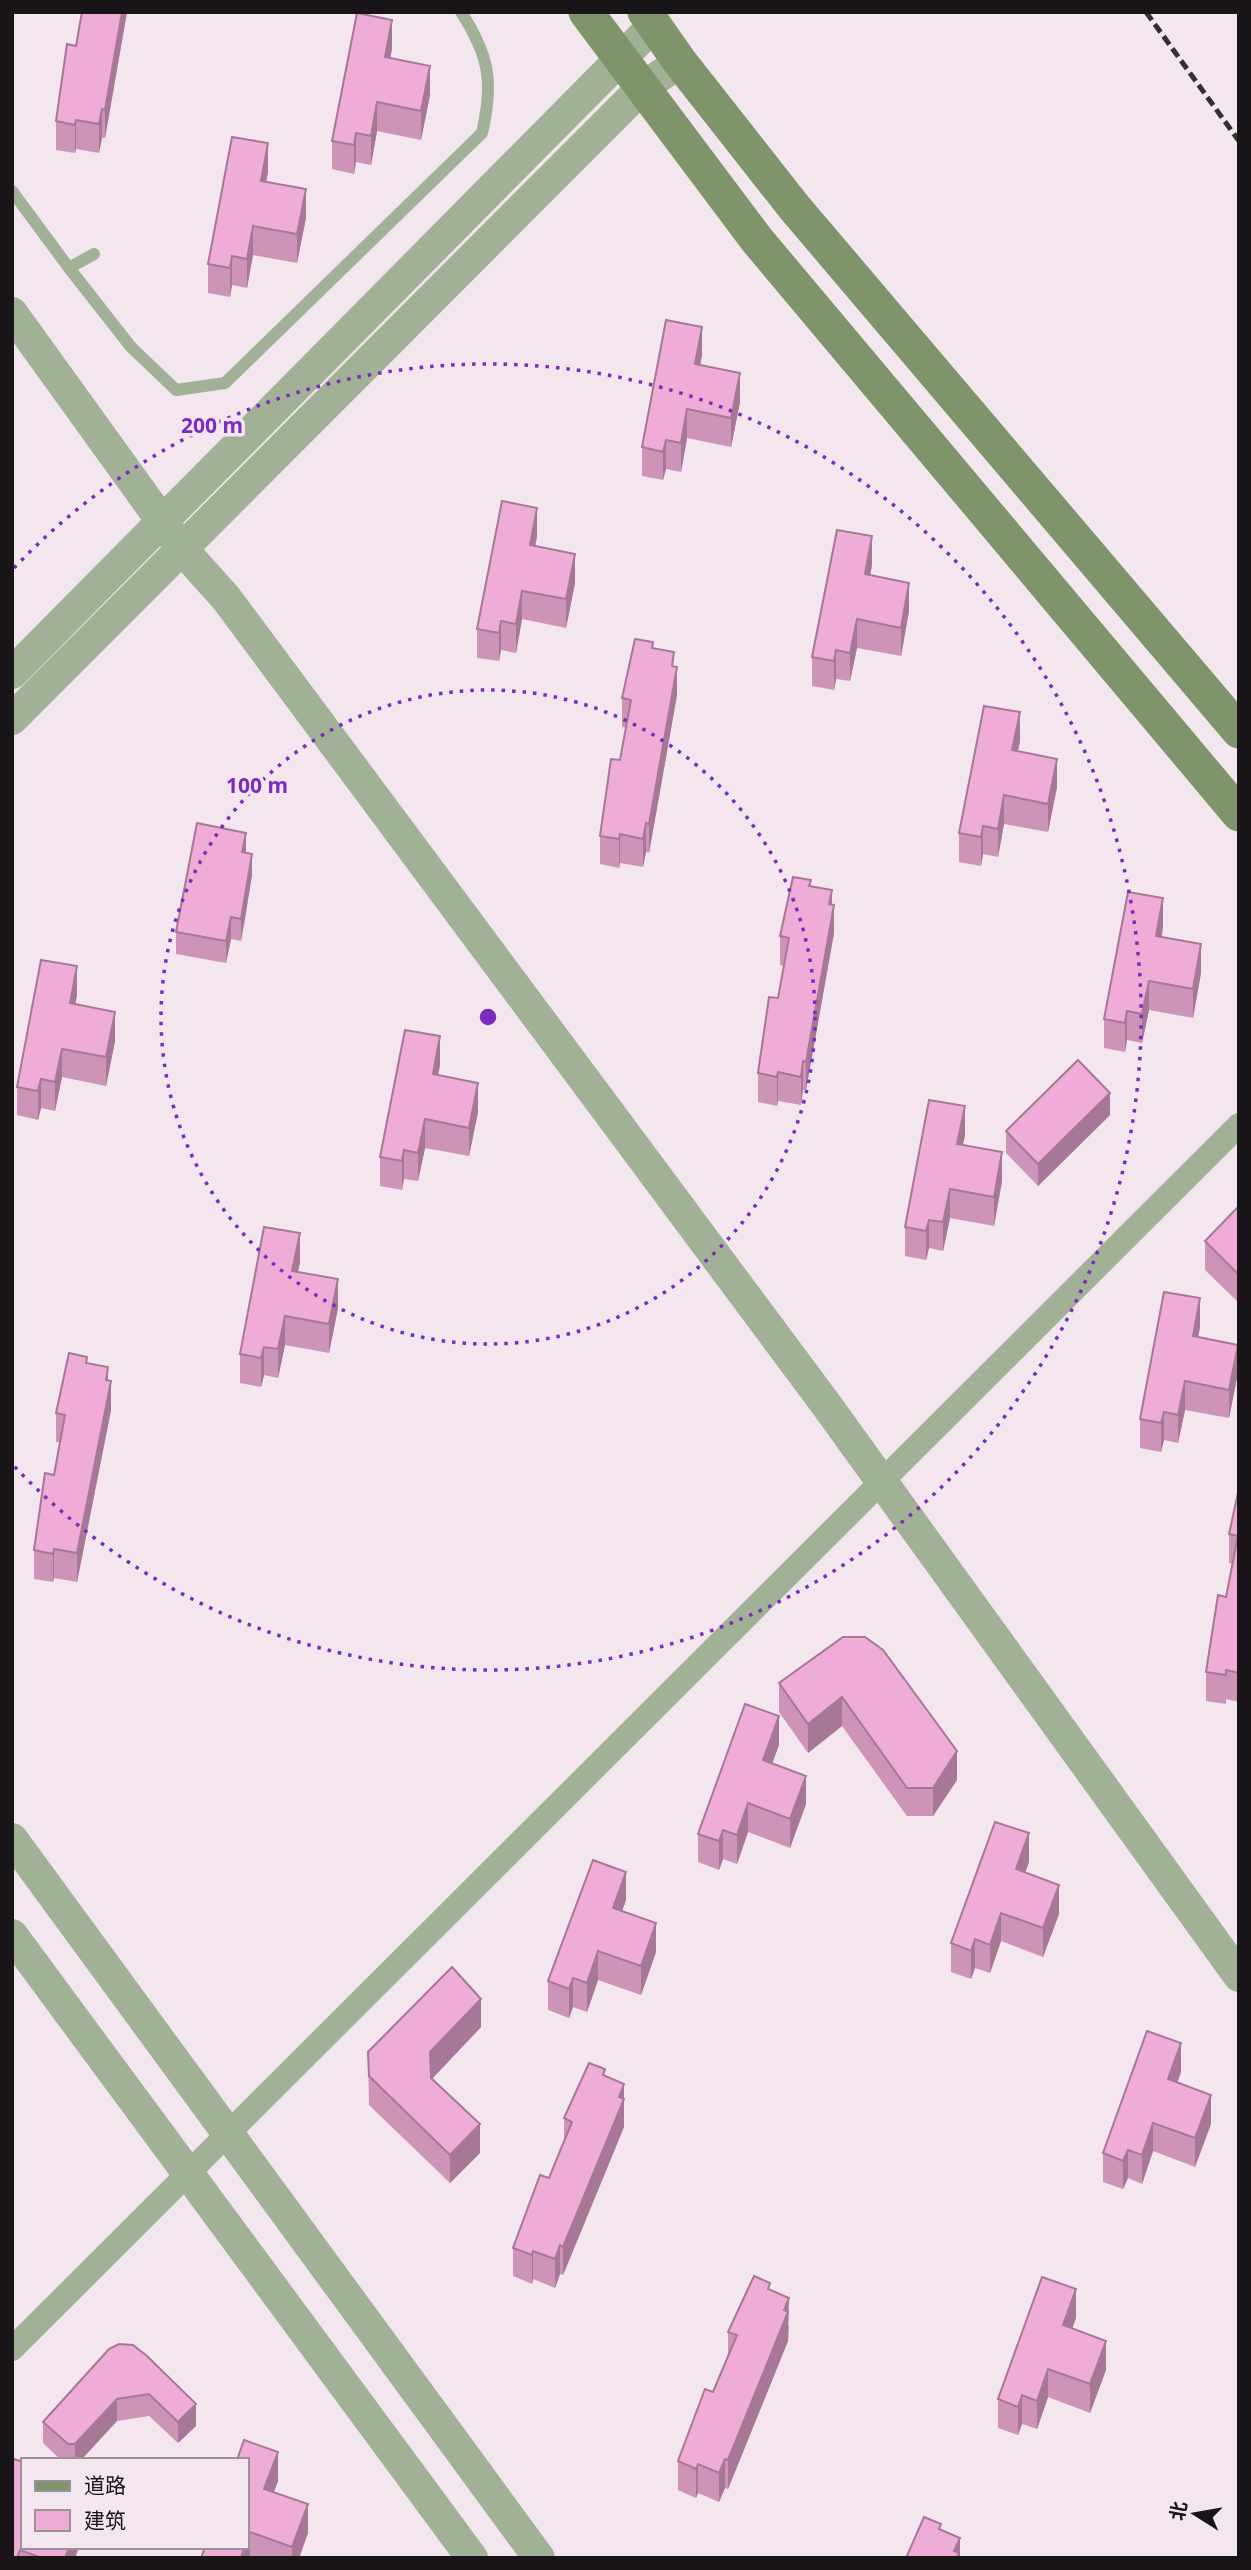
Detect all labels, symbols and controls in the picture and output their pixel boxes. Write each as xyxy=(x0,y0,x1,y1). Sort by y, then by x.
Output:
text: 200 m xyxy=(181,411,243,439)
text: 100 m xyxy=(226,771,288,799)
centre of rings xyxy=(476,1005,500,1029)
legend xyxy=(21,2458,248,2549)
text: 道路 xyxy=(84,2471,126,2499)
north arrow xyxy=(1160,2479,1230,2549)
text: 北 xyxy=(1164,2499,1193,2523)
text: 建筑 xyxy=(84,2506,126,2534)

